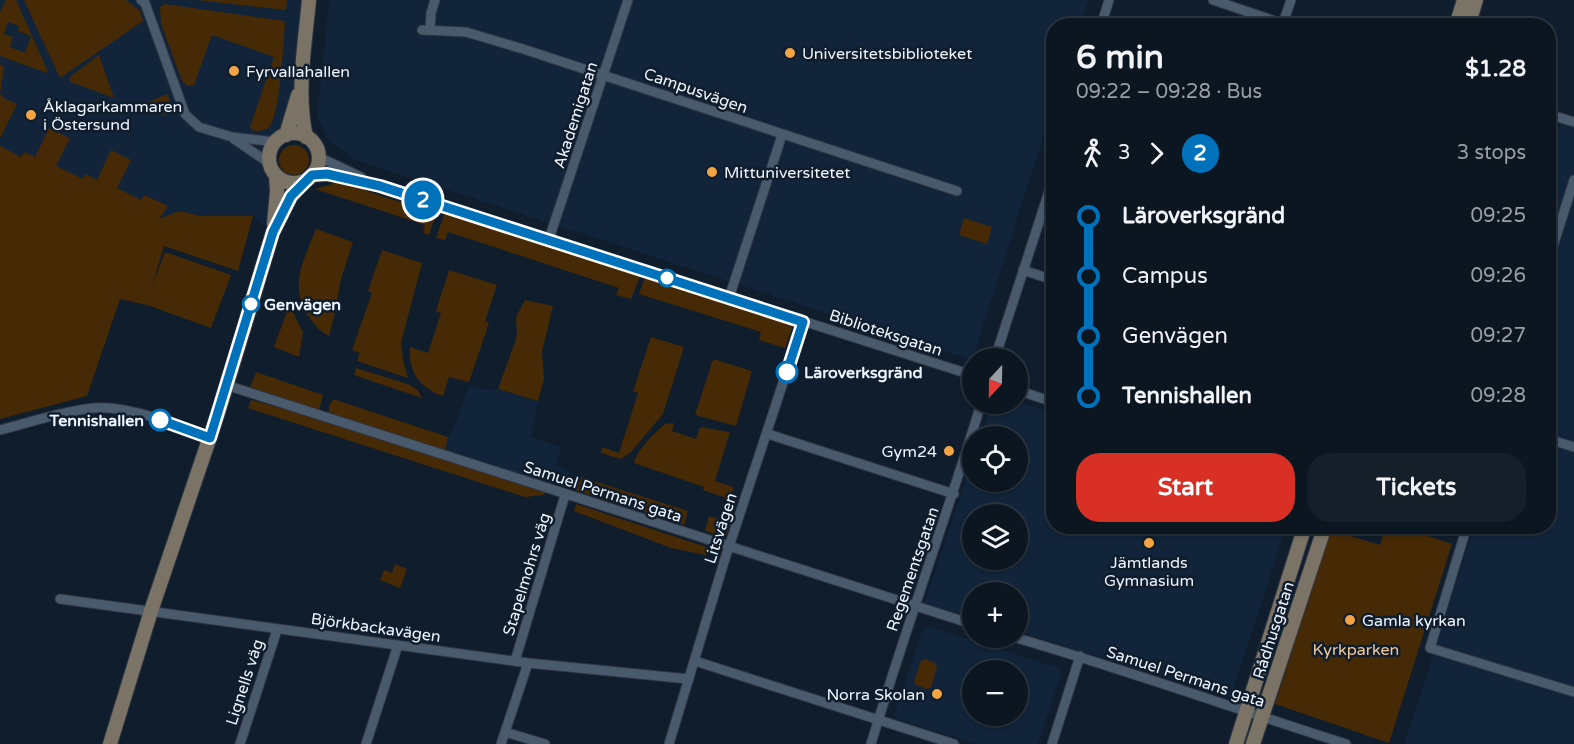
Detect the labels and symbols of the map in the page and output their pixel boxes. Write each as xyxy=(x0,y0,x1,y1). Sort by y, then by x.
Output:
place label: Universitetsbiblioteket xyxy=(802,44,972,64)
marker: Universitetsbiblioteket xyxy=(783,46,797,60)
street label: Akademigatan xyxy=(549,59,603,171)
place label: Fyrvallahallen xyxy=(246,62,350,82)
marker: Fyrvallahallen xyxy=(227,64,241,78)
street label: Campusvägen xyxy=(641,64,750,118)
place label: Åklagarkammaren i Östersund xyxy=(43,97,182,135)
marker: Åklagarkammaren i Östersund xyxy=(24,108,38,122)
place label: Mittuniversitetet xyxy=(724,163,850,183)
marker: Mittuniversitetet xyxy=(705,165,719,179)
line badge: 2 xyxy=(404,180,442,220)
unlabelled marker xyxy=(658,269,676,287)
marker: Genvägen xyxy=(242,295,260,313)
place label: Genvägen xyxy=(264,295,341,315)
street label: Biblioteksgatan xyxy=(827,305,945,361)
north arrow xyxy=(962,348,1028,414)
marker: Läroverksgränd xyxy=(776,361,798,383)
place label: Läroverksgränd xyxy=(804,363,923,383)
marker: Tennishallen xyxy=(149,409,171,431)
place label: Tennishallen xyxy=(49,411,144,431)
place label: Gym24 xyxy=(882,442,937,462)
marker: Gym24 xyxy=(942,444,956,458)
street label: Samuel Permans gata xyxy=(521,457,684,527)
street label: Litsvägen xyxy=(700,490,742,566)
street label: Regementsgatan xyxy=(882,504,944,634)
street label: Stapelmohrs väg xyxy=(499,510,555,638)
marker: Jämtlands Gymnasium xyxy=(1142,536,1156,550)
place label: Jämtlands Gymnasium xyxy=(1104,553,1194,591)
street label: Rådhusgatan xyxy=(1249,579,1299,682)
street label: Björkbackavägen xyxy=(310,609,442,647)
place label: Gamla kyrkan xyxy=(1362,611,1466,631)
marker: Gamla kyrkan xyxy=(1343,613,1357,627)
street label: Lignells väg xyxy=(222,637,268,728)
park label: Kyrkparken xyxy=(1313,640,1399,660)
street label: Samuel Permans gata xyxy=(1104,642,1267,712)
place label: Norra Skolan xyxy=(826,685,925,705)
marker: Norra Skolan xyxy=(930,687,944,701)

